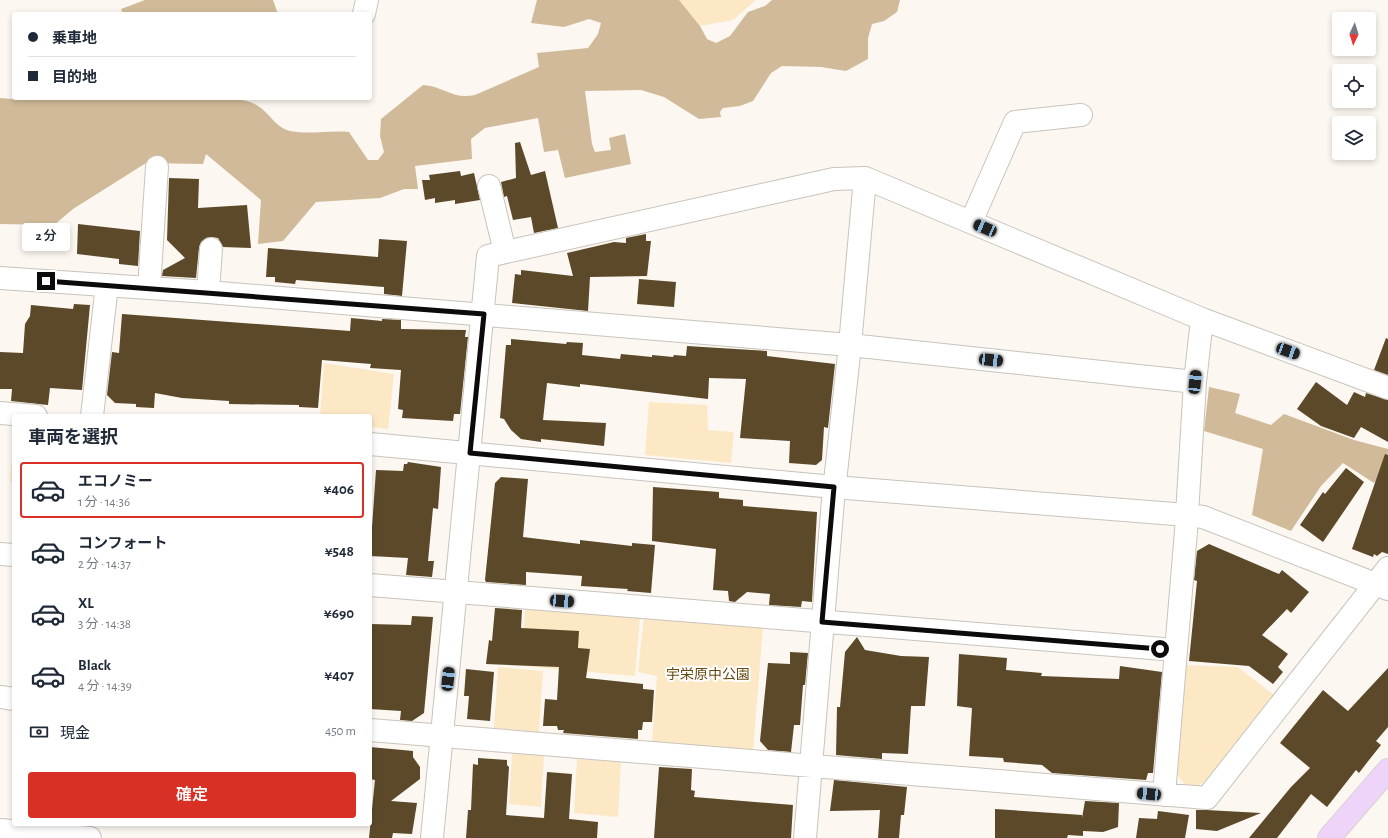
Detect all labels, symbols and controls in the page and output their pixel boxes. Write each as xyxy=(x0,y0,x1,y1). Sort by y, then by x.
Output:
north arrow xyxy=(1332,12,1376,56)
map controls xyxy=(1332,12,1376,160)
text: 乗車地 xyxy=(52,31,97,46)
button: locate xyxy=(1332,64,1376,108)
text: 目的地 xyxy=(52,70,97,85)
button: layers xyxy=(1332,116,1376,160)
car xyxy=(972,218,998,238)
callout: 2 分 xyxy=(22,223,70,251)
text: 2 分 xyxy=(35,230,57,243)
route end xyxy=(37,272,55,290)
car xyxy=(1275,341,1301,361)
car xyxy=(978,353,1004,367)
car xyxy=(1188,369,1202,395)
text: 車両を選択 xyxy=(28,429,118,447)
icon: car xyxy=(30,472,66,508)
text: エコノミー xyxy=(78,474,153,489)
text: ¥406 xyxy=(324,482,354,497)
text: 1 分 · 14:36 xyxy=(78,496,130,509)
icon: car xyxy=(30,534,66,570)
text: コンフォート xyxy=(78,536,168,551)
text: ¥548 xyxy=(325,544,354,559)
text: 2 分 · 14:37 xyxy=(78,558,131,571)
car xyxy=(550,594,574,608)
icon: car xyxy=(30,596,66,632)
text: XL xyxy=(78,596,94,611)
text: ¥690 xyxy=(324,606,354,621)
text: 3 分 · 14:38 xyxy=(78,618,131,631)
route start xyxy=(1151,640,1169,658)
icon: car xyxy=(30,658,66,694)
text: Black xyxy=(78,658,111,673)
car xyxy=(441,666,455,692)
park label: 宇栄原中公園 xyxy=(666,667,750,682)
text: ¥407 xyxy=(324,668,354,683)
text: 4 分 · 14:39 xyxy=(78,680,132,693)
icon: cash xyxy=(28,721,50,743)
text: 450 m xyxy=(325,725,356,738)
text: 現金 xyxy=(60,726,90,741)
button: 確定 xyxy=(28,772,356,818)
car xyxy=(1137,787,1161,801)

